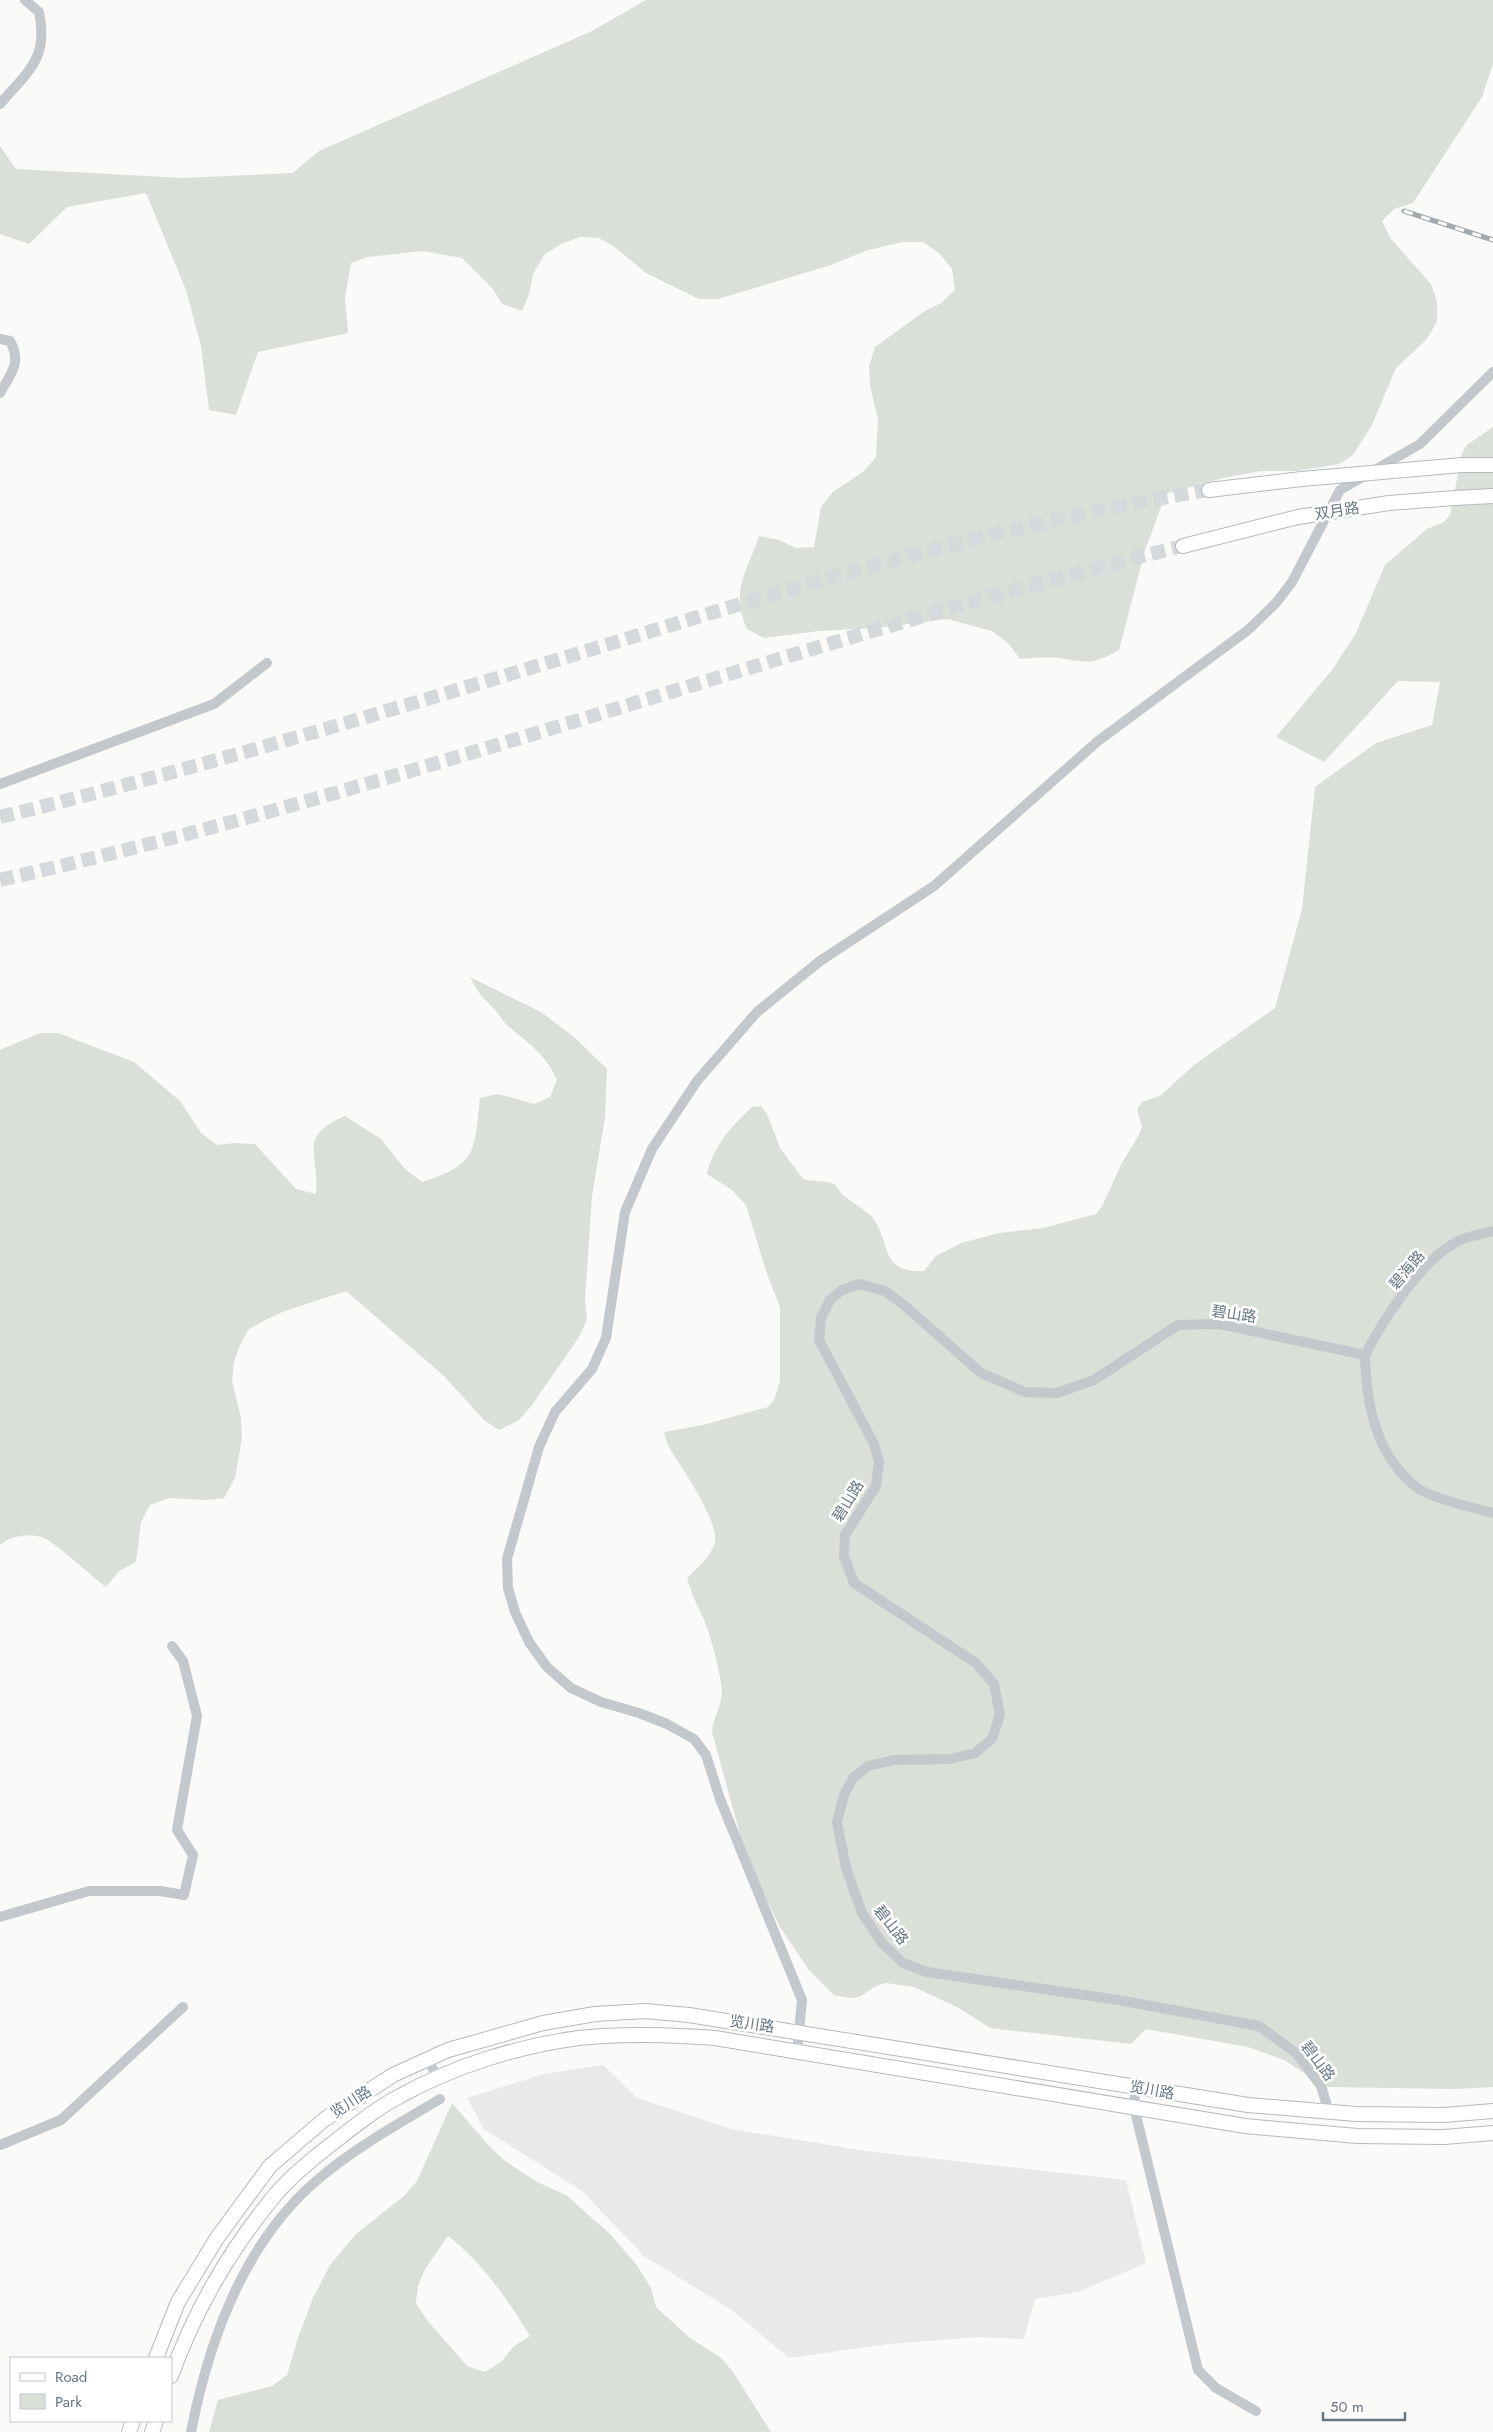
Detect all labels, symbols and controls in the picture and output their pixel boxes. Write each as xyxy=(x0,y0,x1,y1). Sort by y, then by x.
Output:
street label: 双月路 xyxy=(1313,497,1361,525)
street label: 碧海路 xyxy=(1384,1246,1430,1294)
street label: 碧山路 xyxy=(1210,1300,1258,1328)
street label: 碧山路 xyxy=(827,1476,869,1526)
street label: 碧山路 xyxy=(868,1900,914,1950)
street label: 览川路 xyxy=(728,2010,776,2038)
street label: 碧山路 xyxy=(1296,2036,1340,2086)
street label: 览川路 xyxy=(1128,2075,1176,2105)
street label: 览川路 xyxy=(326,2081,376,2123)
legend xyxy=(10,2357,172,2422)
text: Road xyxy=(55,2366,87,2388)
scale bar xyxy=(1323,2390,1406,2422)
text: Park xyxy=(55,2391,82,2413)
text: 50 m xyxy=(1330,2396,1364,2418)

